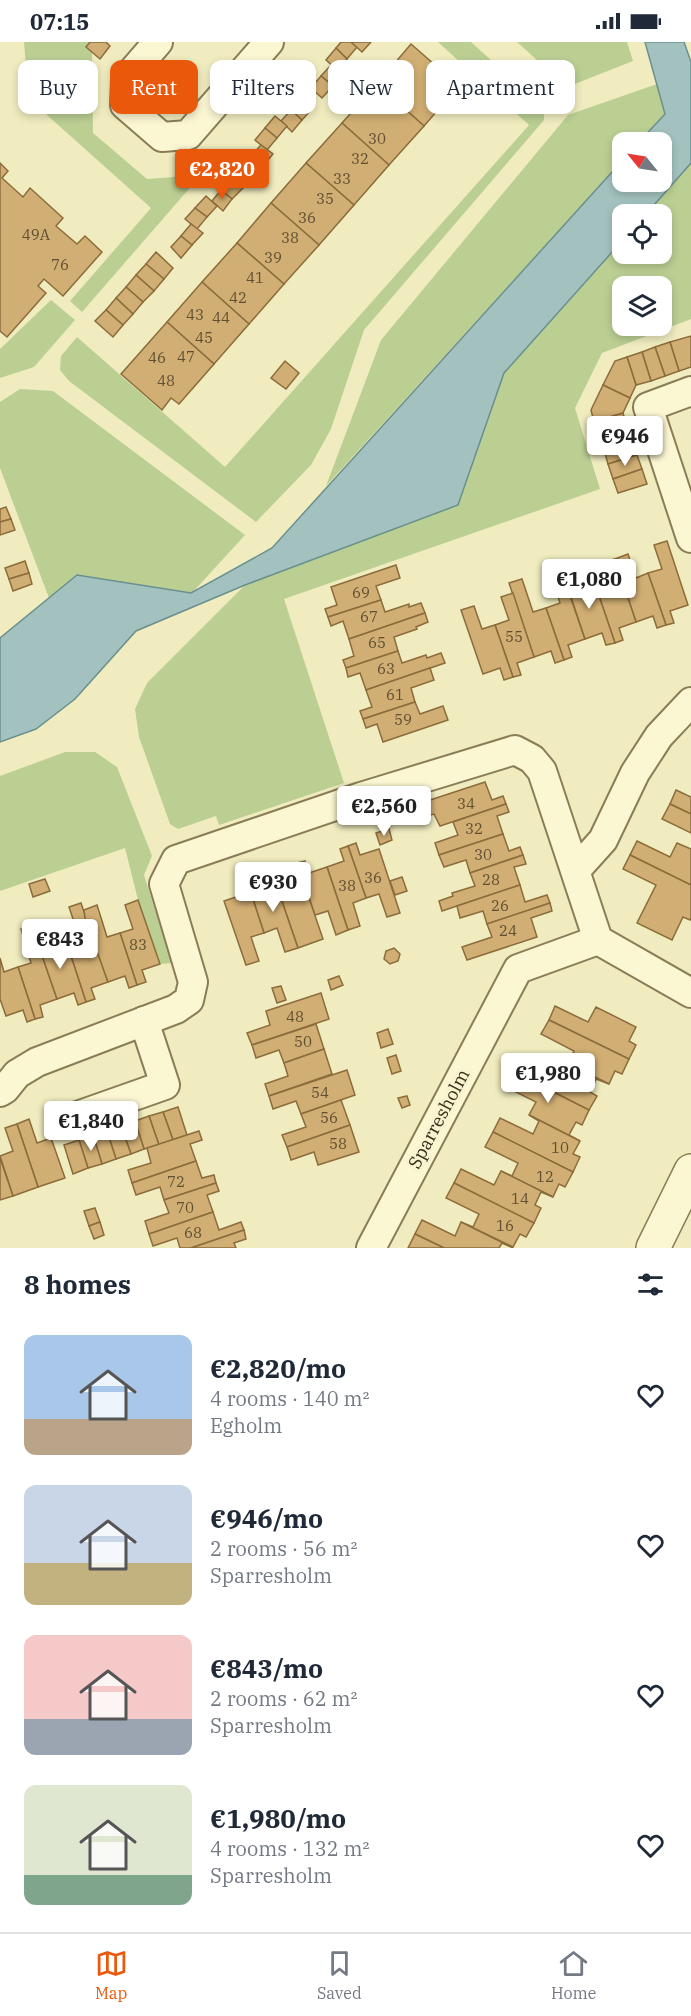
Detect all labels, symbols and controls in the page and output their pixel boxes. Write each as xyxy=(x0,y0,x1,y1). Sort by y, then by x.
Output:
text: 07:15 xyxy=(30,7,89,36)
chip: Buy xyxy=(18,60,98,114)
chip: Rent xyxy=(110,60,198,114)
chip: Filters xyxy=(210,60,316,114)
chip: New xyxy=(328,60,414,114)
chip: Apartment xyxy=(426,60,575,114)
house number: 30 xyxy=(368,129,386,148)
north arrow xyxy=(612,132,672,192)
map controls xyxy=(612,132,672,336)
pin: €2,820 xyxy=(173,149,271,200)
house number: 32 xyxy=(351,149,369,168)
text: €2,820 xyxy=(189,155,255,182)
house number: 33 xyxy=(333,169,351,188)
house number: 35 xyxy=(316,189,334,208)
button: locate xyxy=(612,204,672,264)
house number: 36 xyxy=(298,208,316,227)
house number: 49A xyxy=(22,225,51,244)
house number: 38 xyxy=(281,228,299,247)
house number: 39 xyxy=(264,248,282,267)
house number: 76 xyxy=(51,255,69,274)
house number: 41 xyxy=(246,268,264,287)
button: layers xyxy=(612,276,672,336)
house number: 42 xyxy=(229,288,247,307)
house number: 43 xyxy=(186,305,204,324)
house number: 44 xyxy=(212,308,230,327)
house number: 45 xyxy=(195,328,213,347)
house number: 47 xyxy=(177,347,195,366)
house number: 46 xyxy=(148,348,166,367)
house number: 48 xyxy=(157,371,175,390)
pin: €946 xyxy=(589,416,661,467)
text: €946 xyxy=(601,422,649,449)
pin: €1,080 xyxy=(540,559,638,610)
text: €1,080 xyxy=(556,565,622,592)
house number: 69 xyxy=(352,583,370,602)
house number: 67 xyxy=(360,607,378,626)
house number: 55 xyxy=(505,627,523,646)
house number: 65 xyxy=(368,633,386,652)
house number: 63 xyxy=(377,659,395,678)
house number: 61 xyxy=(386,685,404,704)
house number: 59 xyxy=(394,710,412,729)
pin: €2,560 xyxy=(335,786,433,837)
text: €2,560 xyxy=(351,792,417,819)
house number: 34 xyxy=(457,794,475,813)
house number: 32 xyxy=(465,819,483,838)
house number: 30 xyxy=(474,845,492,864)
pin: €930 xyxy=(237,862,309,913)
text: €930 xyxy=(249,868,297,895)
house number: 36 xyxy=(364,868,382,887)
house number: 28 xyxy=(482,870,500,889)
house number: 38 xyxy=(338,876,356,895)
house number: 26 xyxy=(491,896,509,915)
pin: €843 xyxy=(24,919,96,970)
house number: 24 xyxy=(499,921,517,940)
text: €843 xyxy=(36,925,84,952)
house number: 83 xyxy=(129,935,147,954)
house number: 48 xyxy=(286,1007,304,1026)
house number: 50 xyxy=(294,1032,312,1051)
pin: €1,980 xyxy=(499,1053,597,1104)
text: €1,980 xyxy=(515,1059,581,1086)
street label: Sparresholm xyxy=(403,1065,475,1173)
house number: 54 xyxy=(311,1083,329,1102)
pin: €1,840 xyxy=(42,1101,140,1152)
text: €1,840 xyxy=(58,1107,124,1134)
house number: 56 xyxy=(320,1108,338,1127)
house number: 58 xyxy=(329,1134,347,1153)
house number: 10 xyxy=(551,1138,569,1157)
house number: 12 xyxy=(536,1167,554,1186)
house number: 72 xyxy=(167,1172,185,1191)
house number: 14 xyxy=(511,1189,529,1208)
house number: 70 xyxy=(176,1198,194,1217)
house number: 16 xyxy=(496,1216,514,1235)
house number: 68 xyxy=(184,1223,202,1242)
text: 8 homes xyxy=(24,1267,131,1301)
icon: filters xyxy=(634,1268,667,1301)
text: €2,820/mo xyxy=(210,1351,346,1385)
icon: home xyxy=(72,1359,144,1431)
icon: heart xyxy=(634,1379,667,1412)
text: 4 rooms · 140 m² xyxy=(210,1385,369,1412)
text: Egholm xyxy=(210,1412,282,1439)
text: €946/mo xyxy=(210,1501,323,1535)
icon: home xyxy=(72,1509,144,1581)
icon: heart xyxy=(634,1529,667,1562)
text: 2 rooms · 56 m² xyxy=(210,1535,357,1562)
text: Sparresholm xyxy=(210,1562,332,1589)
text: €843/mo xyxy=(210,1651,323,1685)
icon: home xyxy=(72,1659,144,1731)
icon: heart xyxy=(634,1679,667,1712)
text: 2 rooms · 62 m² xyxy=(210,1685,357,1712)
text: Sparresholm xyxy=(210,1712,332,1739)
text: €1,980/mo xyxy=(210,1801,346,1835)
icon: home xyxy=(72,1809,144,1881)
icon: heart xyxy=(634,1829,667,1862)
text: 4 rooms · 132 m² xyxy=(210,1835,369,1862)
text: Sparresholm xyxy=(210,1862,332,1889)
tab: Map xyxy=(95,1947,128,2003)
tab: Saved xyxy=(317,1947,362,2003)
tab: Home xyxy=(551,1947,596,2003)

